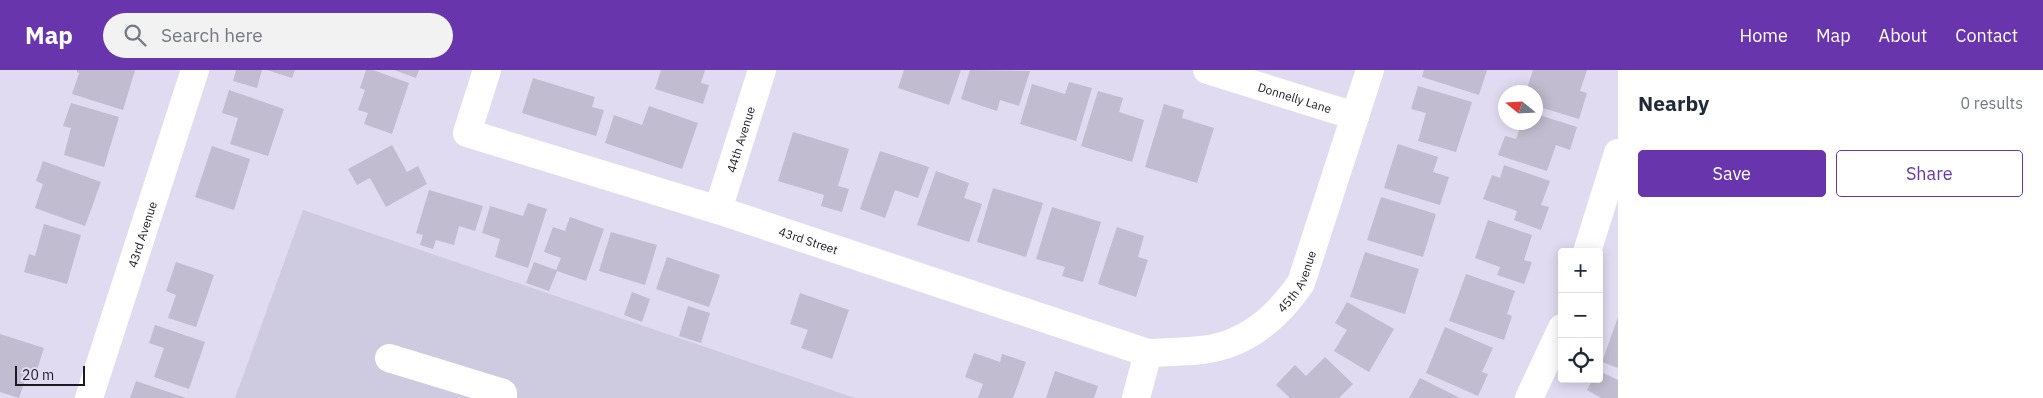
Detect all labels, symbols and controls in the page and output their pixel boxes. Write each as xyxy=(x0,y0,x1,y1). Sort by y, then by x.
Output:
search box xyxy=(103,13,453,58)
text: Map xyxy=(25,19,73,51)
icon: search xyxy=(121,21,149,49)
text: Search here xyxy=(161,23,263,47)
text: Home xyxy=(1740,24,1788,47)
text: Map xyxy=(1816,24,1851,47)
text: About xyxy=(1879,24,1927,47)
text: Contact xyxy=(1955,24,2018,47)
street label: Donnelly Lane xyxy=(1256,79,1334,116)
north arrow xyxy=(1498,85,1543,130)
text: Nearby xyxy=(1638,89,1709,117)
text: 0 results xyxy=(1960,93,2023,113)
street label: 44th Avenue xyxy=(723,104,758,174)
button: Save xyxy=(1638,150,1826,197)
button: Share xyxy=(1836,150,2023,197)
street label: 43rd Avenue xyxy=(124,199,160,269)
street label: 43rd Street xyxy=(777,223,840,257)
street label: 45th Avenue xyxy=(1274,248,1319,315)
map controls xyxy=(1558,248,1603,383)
button: + xyxy=(1558,248,1603,293)
button: − xyxy=(1558,293,1603,338)
button: locate xyxy=(1558,338,1603,383)
scale bar xyxy=(15,363,85,386)
text: 20 m xyxy=(22,366,54,384)

